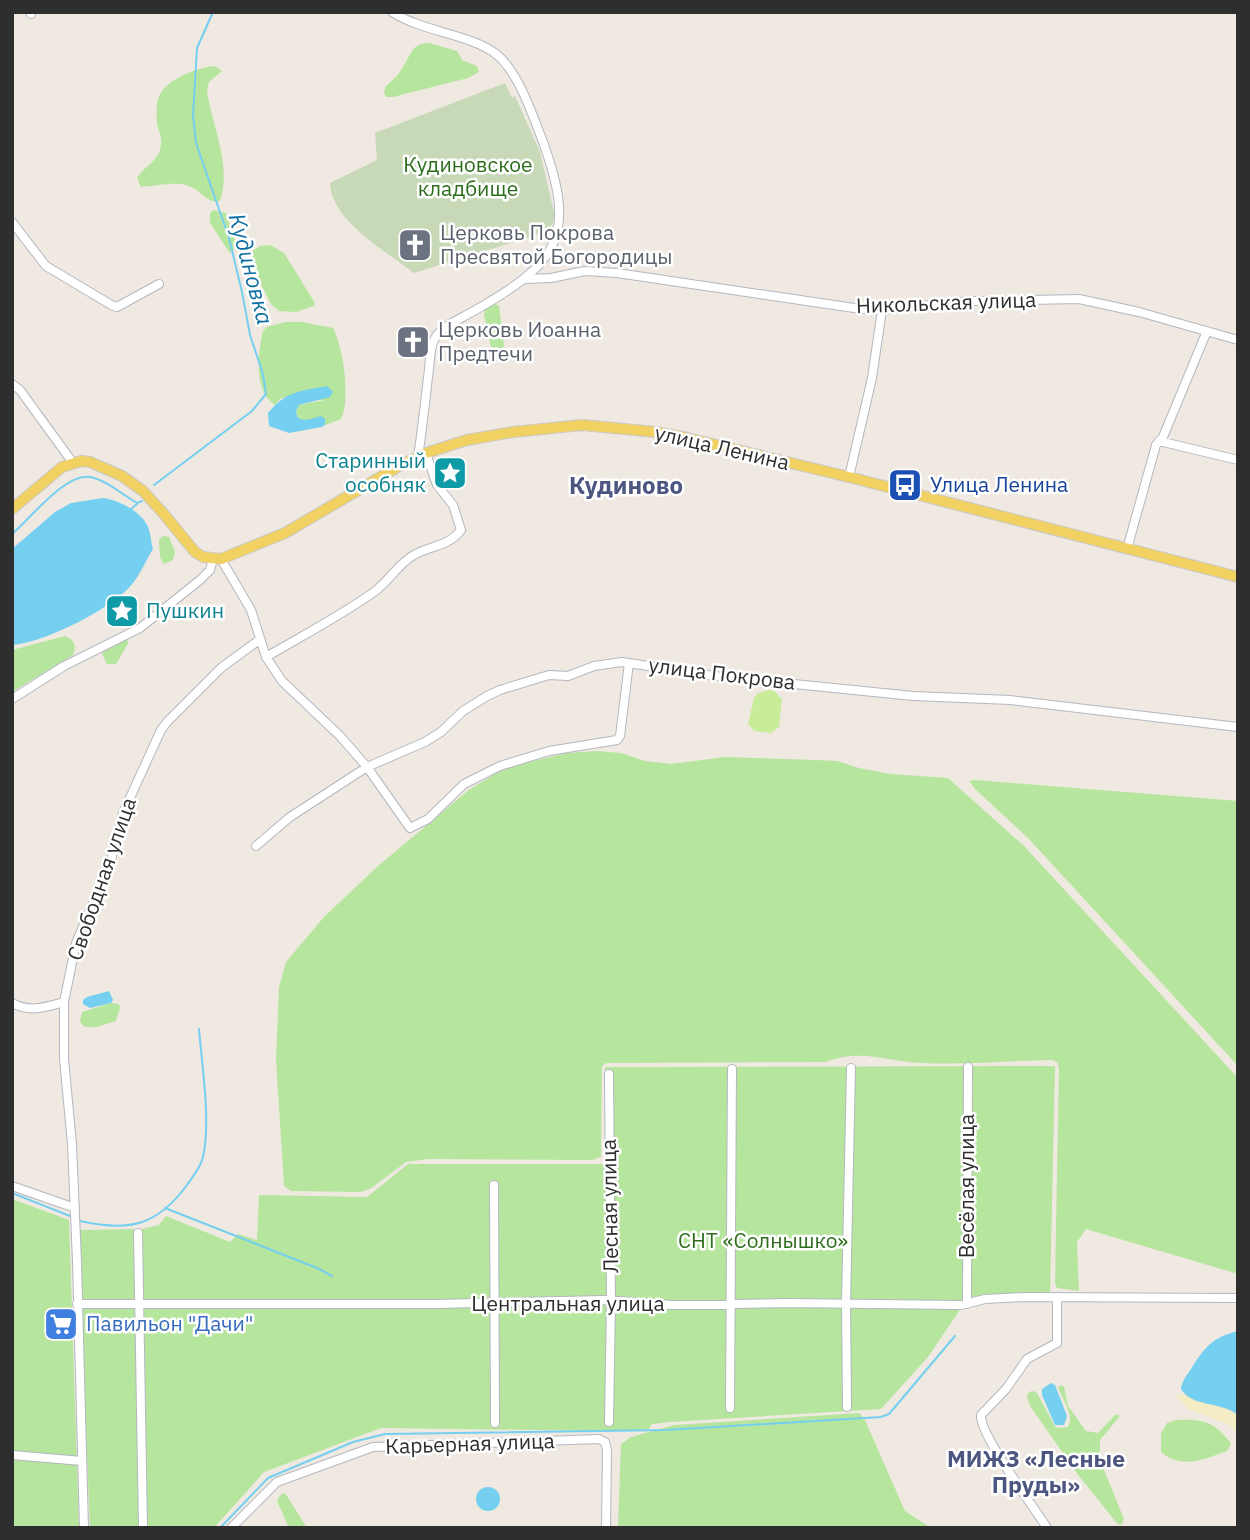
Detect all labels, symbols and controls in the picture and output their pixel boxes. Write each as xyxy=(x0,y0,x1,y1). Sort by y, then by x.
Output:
park label: Кудиновское кладбище xyxy=(403,150,533,202)
water label: Кудиновка xyxy=(223,210,281,328)
place label: Церковь Покрова Пресвятой Богородицы xyxy=(440,218,673,270)
church icon: Церковь Покрова Пресвятой Богородицы xyxy=(396,226,434,264)
street label: Никольская улица xyxy=(855,285,1037,319)
place label: Церковь Иоанна Предтечи xyxy=(438,315,601,367)
church icon: Церковь Иоанна Предтечи xyxy=(394,323,432,361)
street label: улица Ленина xyxy=(652,418,792,476)
place label: Старинный особняк xyxy=(315,446,426,498)
place icon: Старинный особняк xyxy=(431,454,469,492)
bus stop icon: Улица Ленина xyxy=(886,466,924,504)
district label: Кудиново xyxy=(569,469,683,501)
place label: Улица Ленина xyxy=(930,470,1068,498)
place icon: Пушкин xyxy=(103,592,141,630)
place label: Пушкин xyxy=(146,596,224,624)
street label: улица Покрова xyxy=(647,650,797,696)
street label: Свободная улица xyxy=(60,793,142,964)
street label: Весёлая улица xyxy=(952,1114,980,1258)
street label: Лесная улица xyxy=(594,1139,624,1273)
park label: СНТ «Солнышко» xyxy=(678,1226,848,1254)
street label: Центральная улица xyxy=(471,1289,665,1317)
supermarket icon: Павильон "Дачи" xyxy=(42,1305,80,1343)
place label: Павильон "Дачи" xyxy=(86,1309,254,1337)
street label: Карьерная улица xyxy=(385,1426,555,1460)
district label: МИЖЗ «Лесные Пруды» xyxy=(947,1443,1125,1499)

